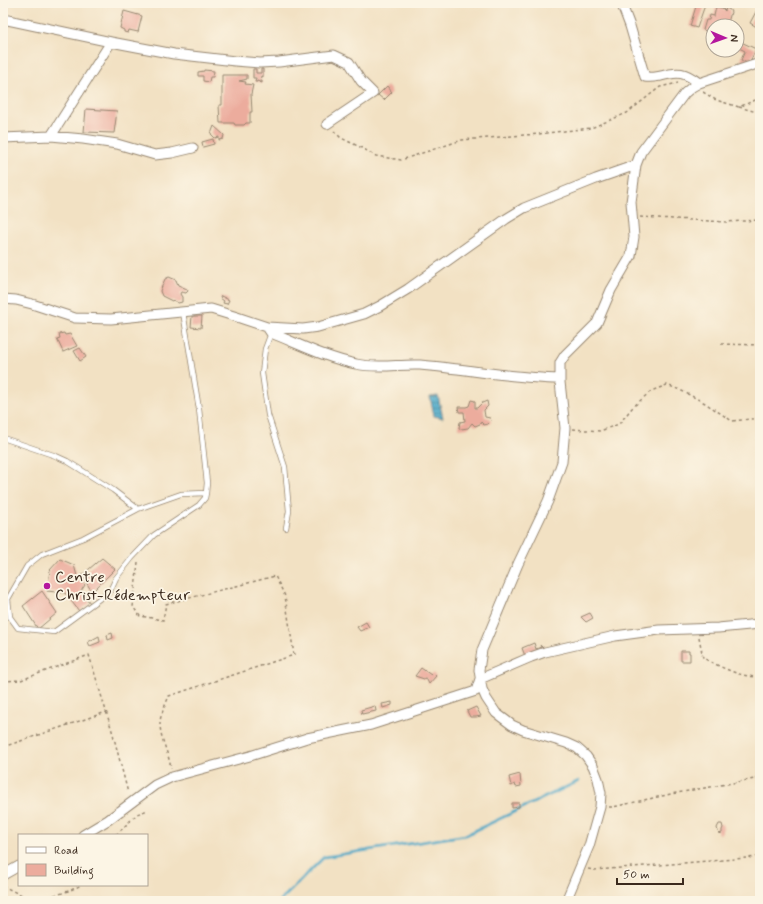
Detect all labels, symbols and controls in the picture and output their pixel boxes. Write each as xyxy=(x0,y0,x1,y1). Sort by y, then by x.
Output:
north arrow xyxy=(705,18,745,58)
text: N xyxy=(727,34,741,42)
place label: Centre Christ-Rédempteur xyxy=(55,567,190,606)
marker: Centre Christ-Rédempteur xyxy=(42,581,52,591)
legend xyxy=(18,834,148,886)
text: Road xyxy=(54,843,78,859)
scale bar xyxy=(617,860,683,886)
text: Building xyxy=(54,863,94,880)
text: 50 m xyxy=(623,867,650,883)

